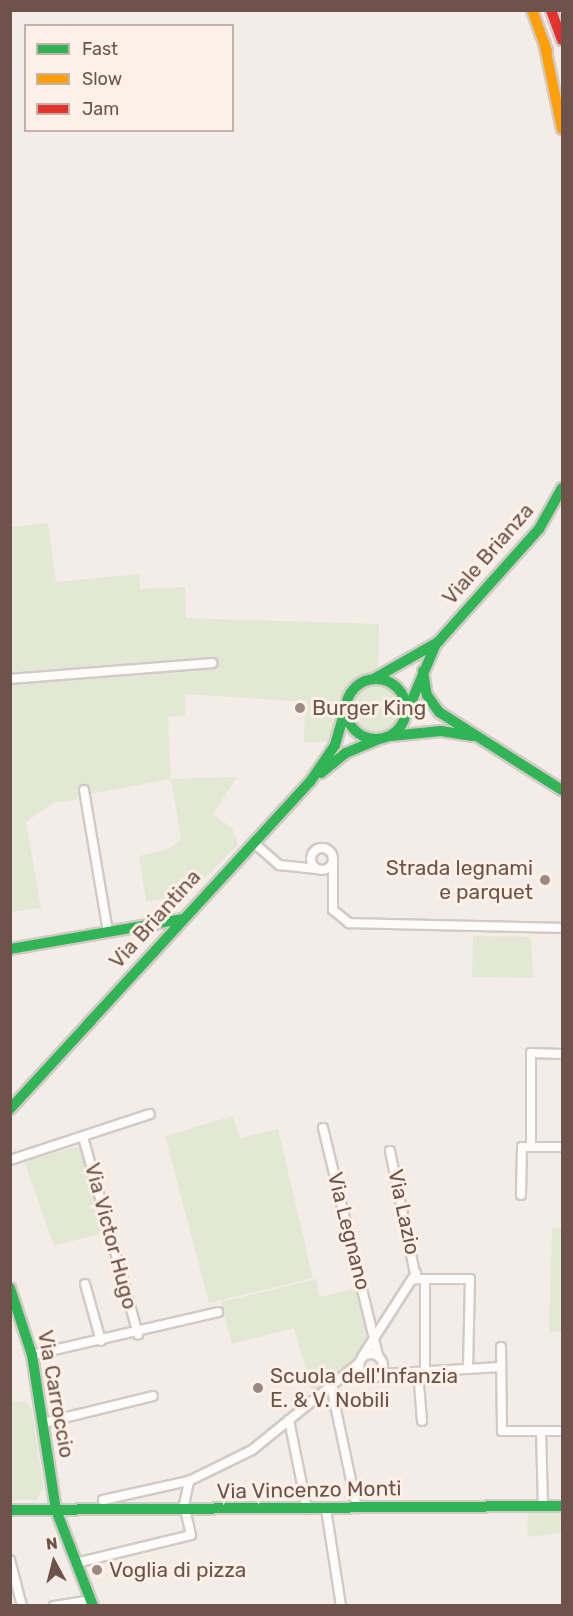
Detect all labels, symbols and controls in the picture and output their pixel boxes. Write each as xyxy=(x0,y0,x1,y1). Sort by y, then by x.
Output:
legend xyxy=(24,24,234,132)
text: Fast xyxy=(82,38,118,60)
text: Slow xyxy=(82,68,122,90)
text: Jam xyxy=(82,98,119,120)
street label: Viale Brianza xyxy=(437,498,539,610)
place label: Burger King xyxy=(312,695,427,721)
marker: Burger King xyxy=(293,701,307,715)
place label: Strada legnami e parquet xyxy=(386,855,533,905)
street label: Via Briantina xyxy=(104,864,206,974)
marker: Strada legnami e parquet xyxy=(538,873,552,887)
street label: Via Victor Hugo xyxy=(79,1160,143,1312)
street label: Via Lazio xyxy=(383,1167,425,1257)
street label: Via Legnano xyxy=(322,1169,376,1293)
street label: Via Carroccio xyxy=(32,1328,80,1460)
place label: Scuola dell'Infanzia E. & V. Nobili xyxy=(270,1363,458,1413)
marker: Scuola dell'Infanzia E. & V. Nobili xyxy=(251,1381,265,1395)
street label: Via Vincenzo Monti xyxy=(216,1476,402,1504)
north arrow xyxy=(24,1532,84,1592)
text: N xyxy=(45,1534,59,1554)
place label: Voglia di pizza xyxy=(109,1557,246,1583)
marker: Voglia di pizza xyxy=(90,1563,104,1577)

